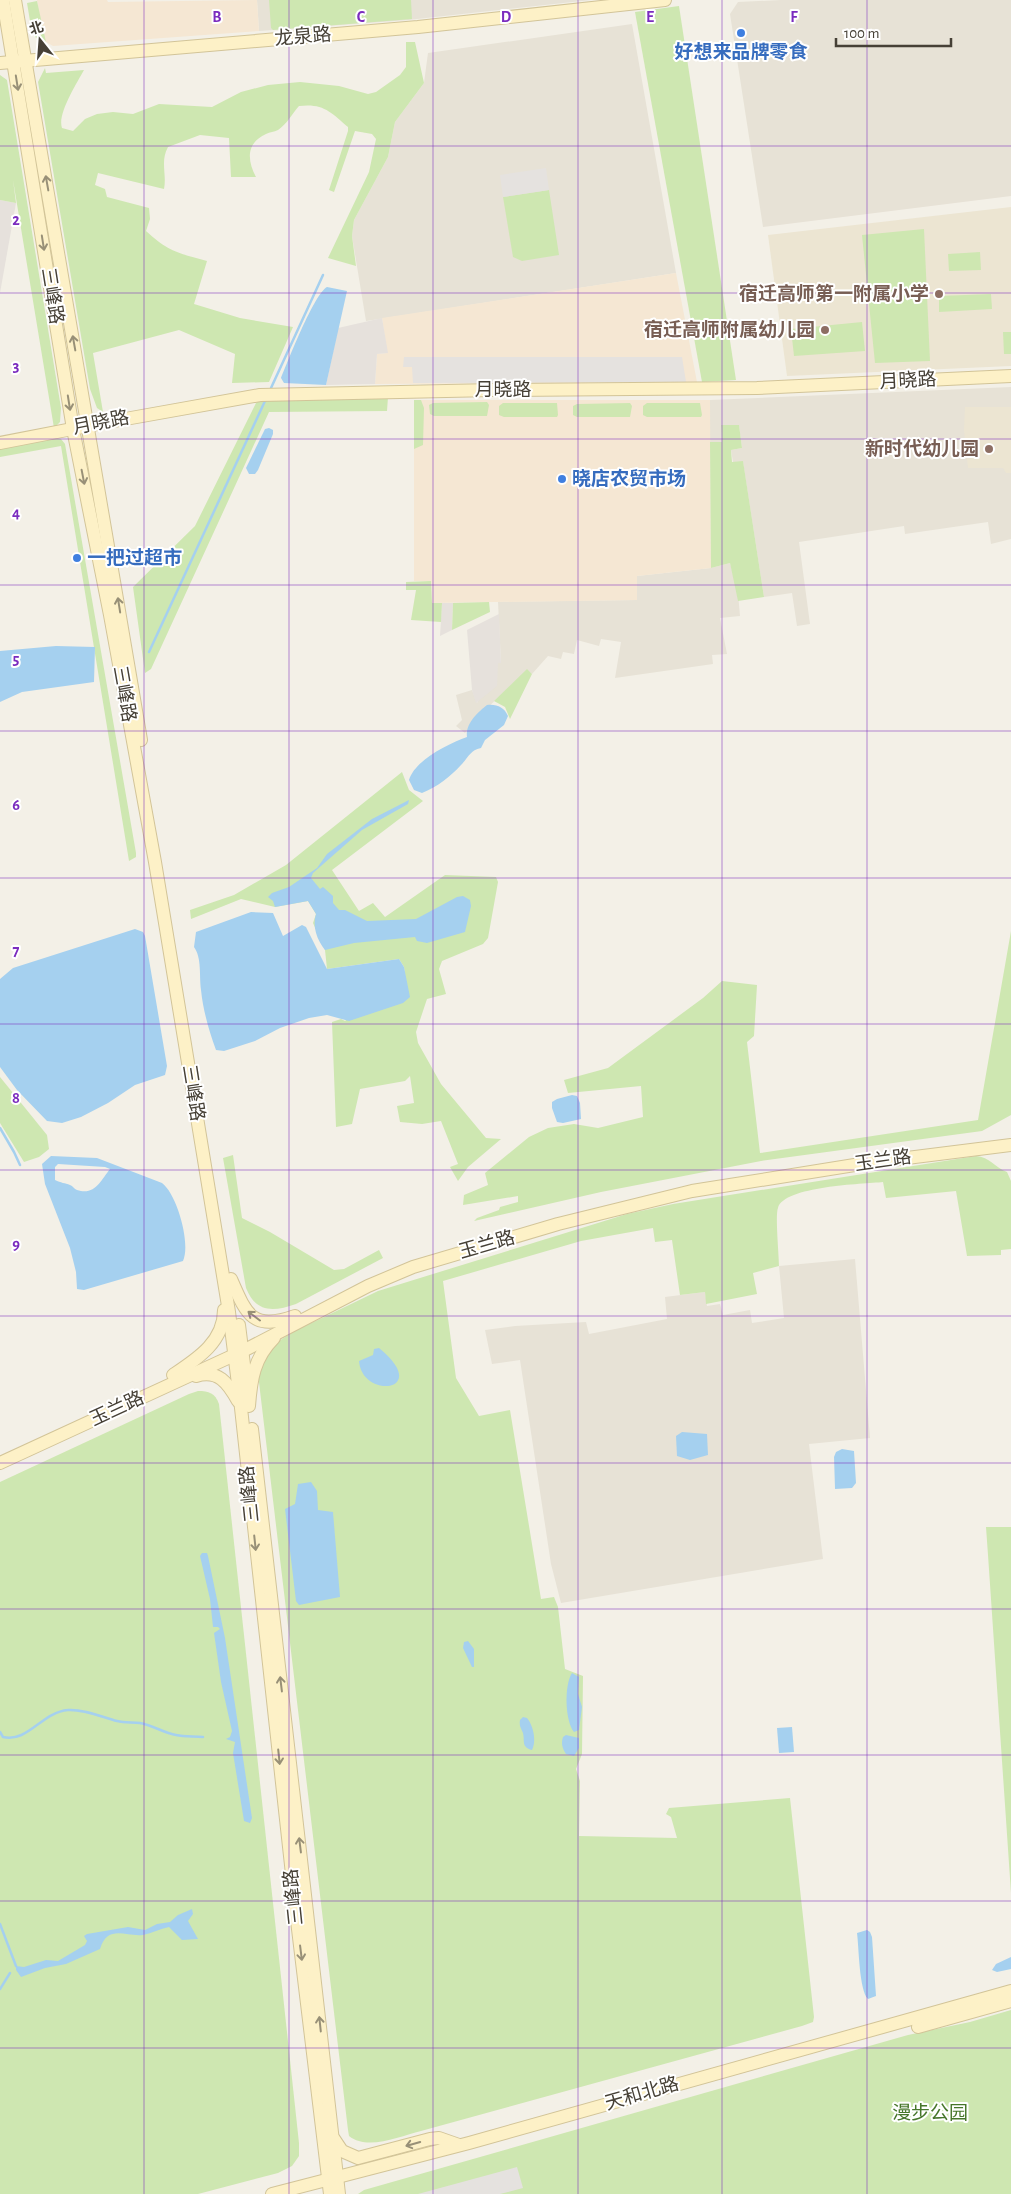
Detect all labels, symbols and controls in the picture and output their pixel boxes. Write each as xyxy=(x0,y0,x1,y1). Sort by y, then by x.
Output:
text: B xyxy=(212,9,222,25)
text: C xyxy=(357,9,366,25)
text: D xyxy=(501,9,512,25)
text: E xyxy=(646,9,654,25)
text: F xyxy=(790,9,798,25)
north arrow xyxy=(15,15,65,65)
scale bar xyxy=(836,15,951,47)
text: 北 xyxy=(27,19,45,37)
street label: 龙泉路 xyxy=(274,24,332,49)
text: 100 m xyxy=(844,26,879,41)
marker: 好想来品牌零食 xyxy=(735,27,747,39)
place label: 好想来品牌零食 xyxy=(674,41,808,62)
one-way arrow xyxy=(12,74,22,90)
one-way arrow xyxy=(41,175,51,191)
text: 2 xyxy=(12,212,20,228)
one-way arrow xyxy=(38,235,48,251)
street label: 三峰路 xyxy=(38,266,68,326)
place label: 宿迁高师第一附属小学 xyxy=(739,283,929,304)
marker: 宿迁高师第一附属小学 xyxy=(933,288,945,300)
place label: 宿迁高师附属幼儿园 xyxy=(644,319,815,340)
marker: 宿迁高师附属幼儿园 xyxy=(819,324,831,336)
one-way arrow xyxy=(69,335,79,351)
text: 3 xyxy=(13,358,20,374)
street label: 月晓路 xyxy=(879,369,937,392)
street label: 月晓路 xyxy=(474,380,532,400)
one-way arrow xyxy=(65,395,75,411)
street label: 月晓路 xyxy=(71,407,131,438)
place label: 新时代幼儿园 xyxy=(865,438,979,459)
marker: 新时代幼儿园 xyxy=(983,443,995,455)
one-way arrow xyxy=(79,468,88,484)
place label: 晓店农贸市场 xyxy=(572,468,686,489)
marker: 晓店农贸市场 xyxy=(556,473,568,485)
text: 4 xyxy=(12,505,20,521)
place label: 一把过超市 xyxy=(87,547,182,568)
marker: 一把过超市 xyxy=(71,552,83,564)
one-way arrow xyxy=(113,597,123,613)
text: 5 xyxy=(13,651,20,667)
street label: 三峰路 xyxy=(110,664,140,724)
text: 6 xyxy=(12,797,20,813)
text: 7 xyxy=(13,943,20,959)
street label: 三峰路 xyxy=(179,1063,209,1123)
text: 8 xyxy=(12,1090,20,1106)
street label: 玉兰路 xyxy=(853,1147,913,1174)
street label: 玉兰路 xyxy=(457,1227,517,1262)
text: 9 xyxy=(12,1236,20,1252)
one-way arrow xyxy=(247,1311,261,1321)
street label: 玉兰路 xyxy=(87,1387,147,1430)
street label: 三峰路 xyxy=(236,1465,262,1524)
one-way arrow xyxy=(250,1535,260,1551)
one-way arrow xyxy=(276,1676,286,1692)
one-way arrow xyxy=(274,1748,284,1764)
one-way arrow xyxy=(295,1837,305,1853)
street label: 三峰路 xyxy=(280,1868,306,1927)
one-way arrow xyxy=(296,1945,306,1961)
one-way arrow xyxy=(315,2016,325,2032)
street label: 天和北路 xyxy=(603,2073,681,2114)
park label: 漫步公园 xyxy=(892,2103,968,2123)
one-way arrow xyxy=(405,2140,421,2149)

